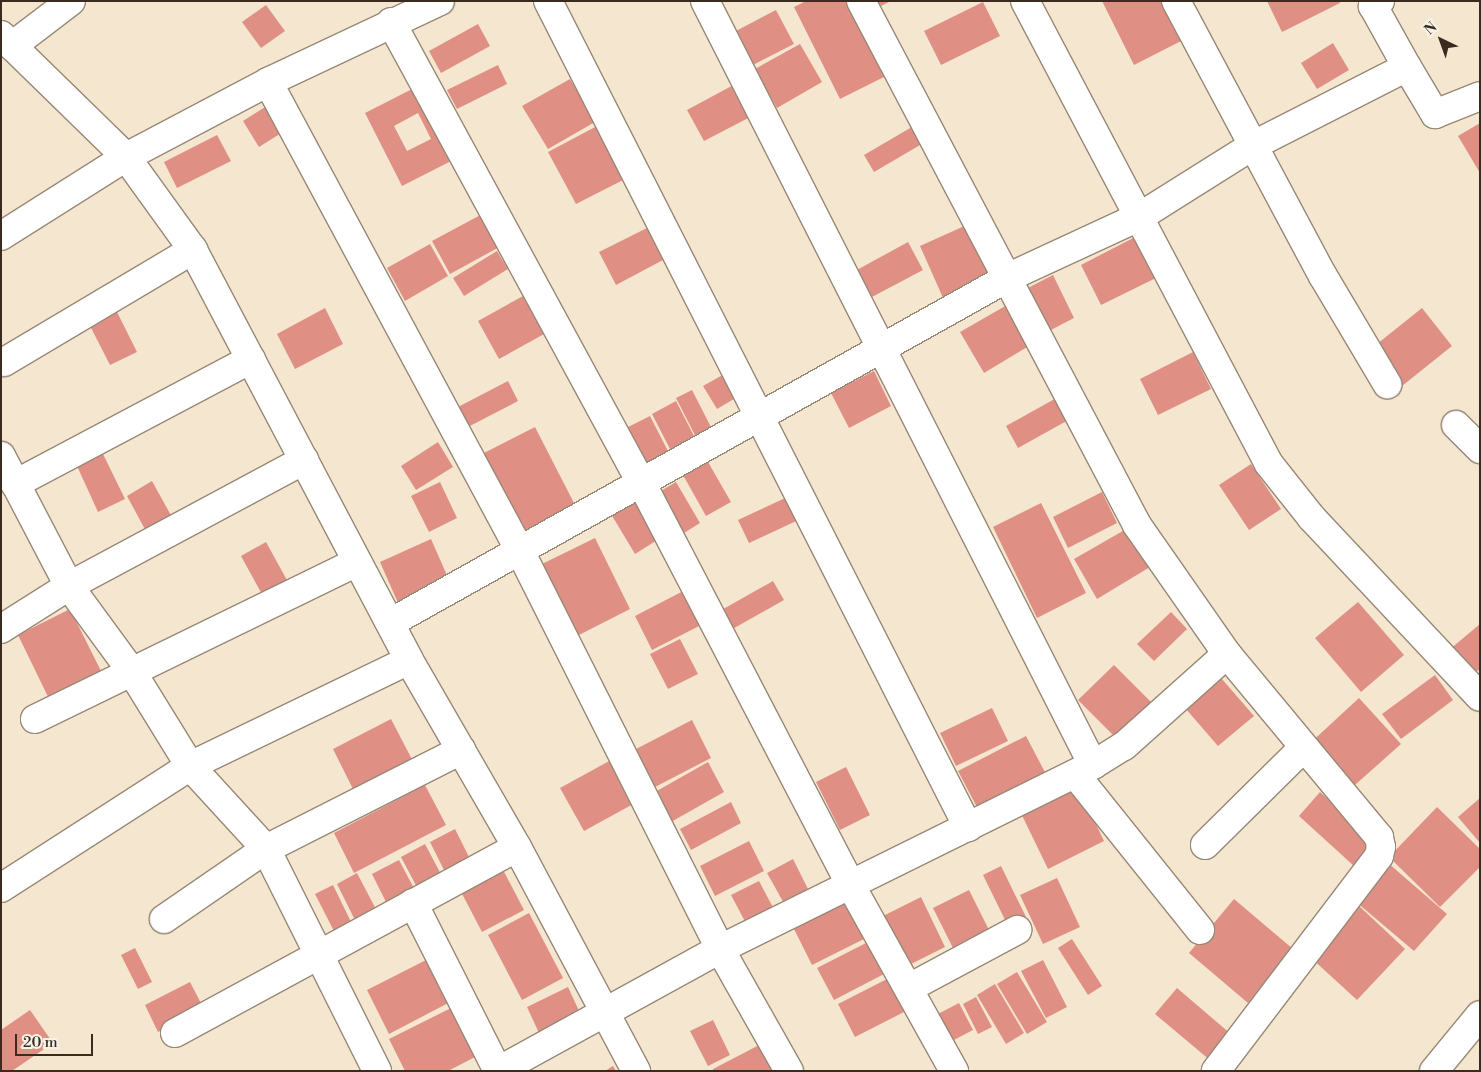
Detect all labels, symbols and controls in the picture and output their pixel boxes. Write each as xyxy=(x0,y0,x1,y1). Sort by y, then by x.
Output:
north arrow xyxy=(1416,15,1466,65)
text: N xyxy=(1421,18,1441,39)
scale bar xyxy=(18,1024,95,1056)
text: 20 m xyxy=(23,1033,58,1052)

